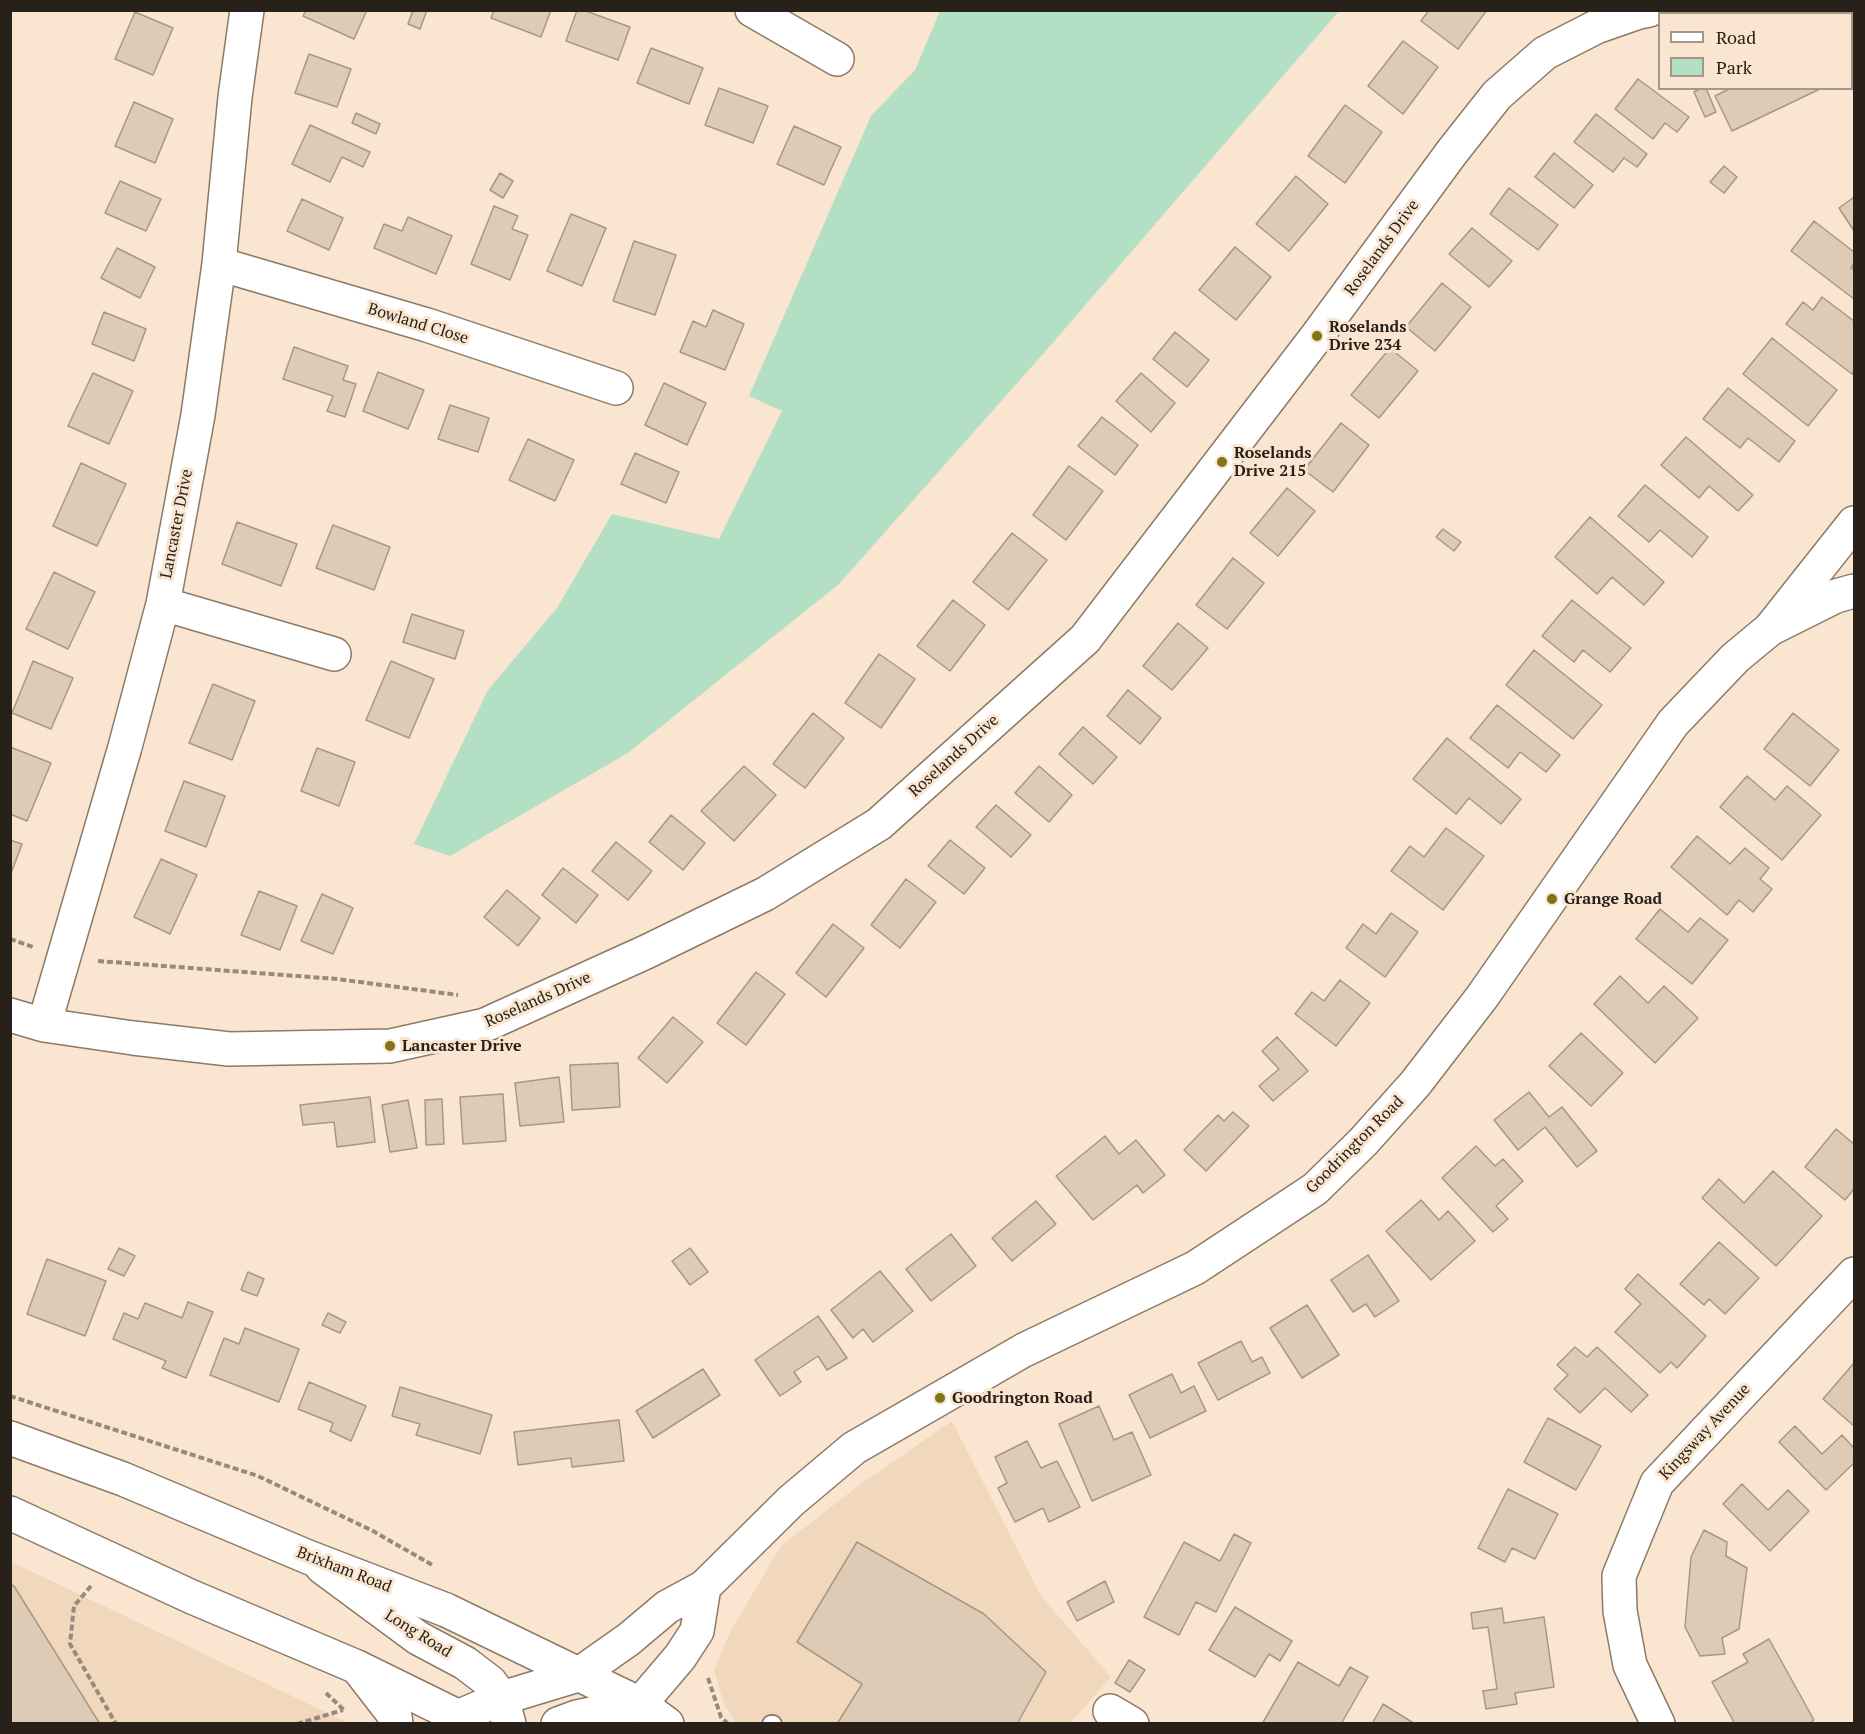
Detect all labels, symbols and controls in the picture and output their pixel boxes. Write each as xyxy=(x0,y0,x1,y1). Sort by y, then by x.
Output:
legend xyxy=(1658,12,1853,90)
text: Road xyxy=(1716,25,1756,49)
text: Park xyxy=(1716,55,1752,79)
street label: Roselands Drive xyxy=(1341,196,1423,300)
street label: Bowland Close xyxy=(365,300,471,348)
place label: Roselands Drive 234 xyxy=(1329,317,1406,355)
marker: Roselands Drive 234 xyxy=(1310,329,1324,343)
place label: Roselands Drive 215 xyxy=(1234,443,1311,481)
marker: Roselands Drive 215 xyxy=(1215,455,1229,469)
street label: Lancaster Drive xyxy=(157,468,197,580)
street label: Roselands Drive xyxy=(905,711,1003,801)
place label: Grange Road xyxy=(1564,889,1662,909)
marker: Grange Road xyxy=(1545,892,1559,906)
street label: Roselands Drive xyxy=(482,968,594,1032)
place label: Lancaster Drive xyxy=(402,1036,522,1056)
marker: Lancaster Drive xyxy=(383,1039,397,1053)
street label: Goodrington Road xyxy=(1302,1092,1408,1198)
street label: Kingsway Avenue xyxy=(1656,1380,1754,1484)
place label: Goodrington Road xyxy=(952,1388,1093,1408)
marker: Goodrington Road xyxy=(933,1391,947,1405)
street label: Brixham Road xyxy=(294,1543,394,1597)
street label: Long Road xyxy=(381,1606,455,1662)

